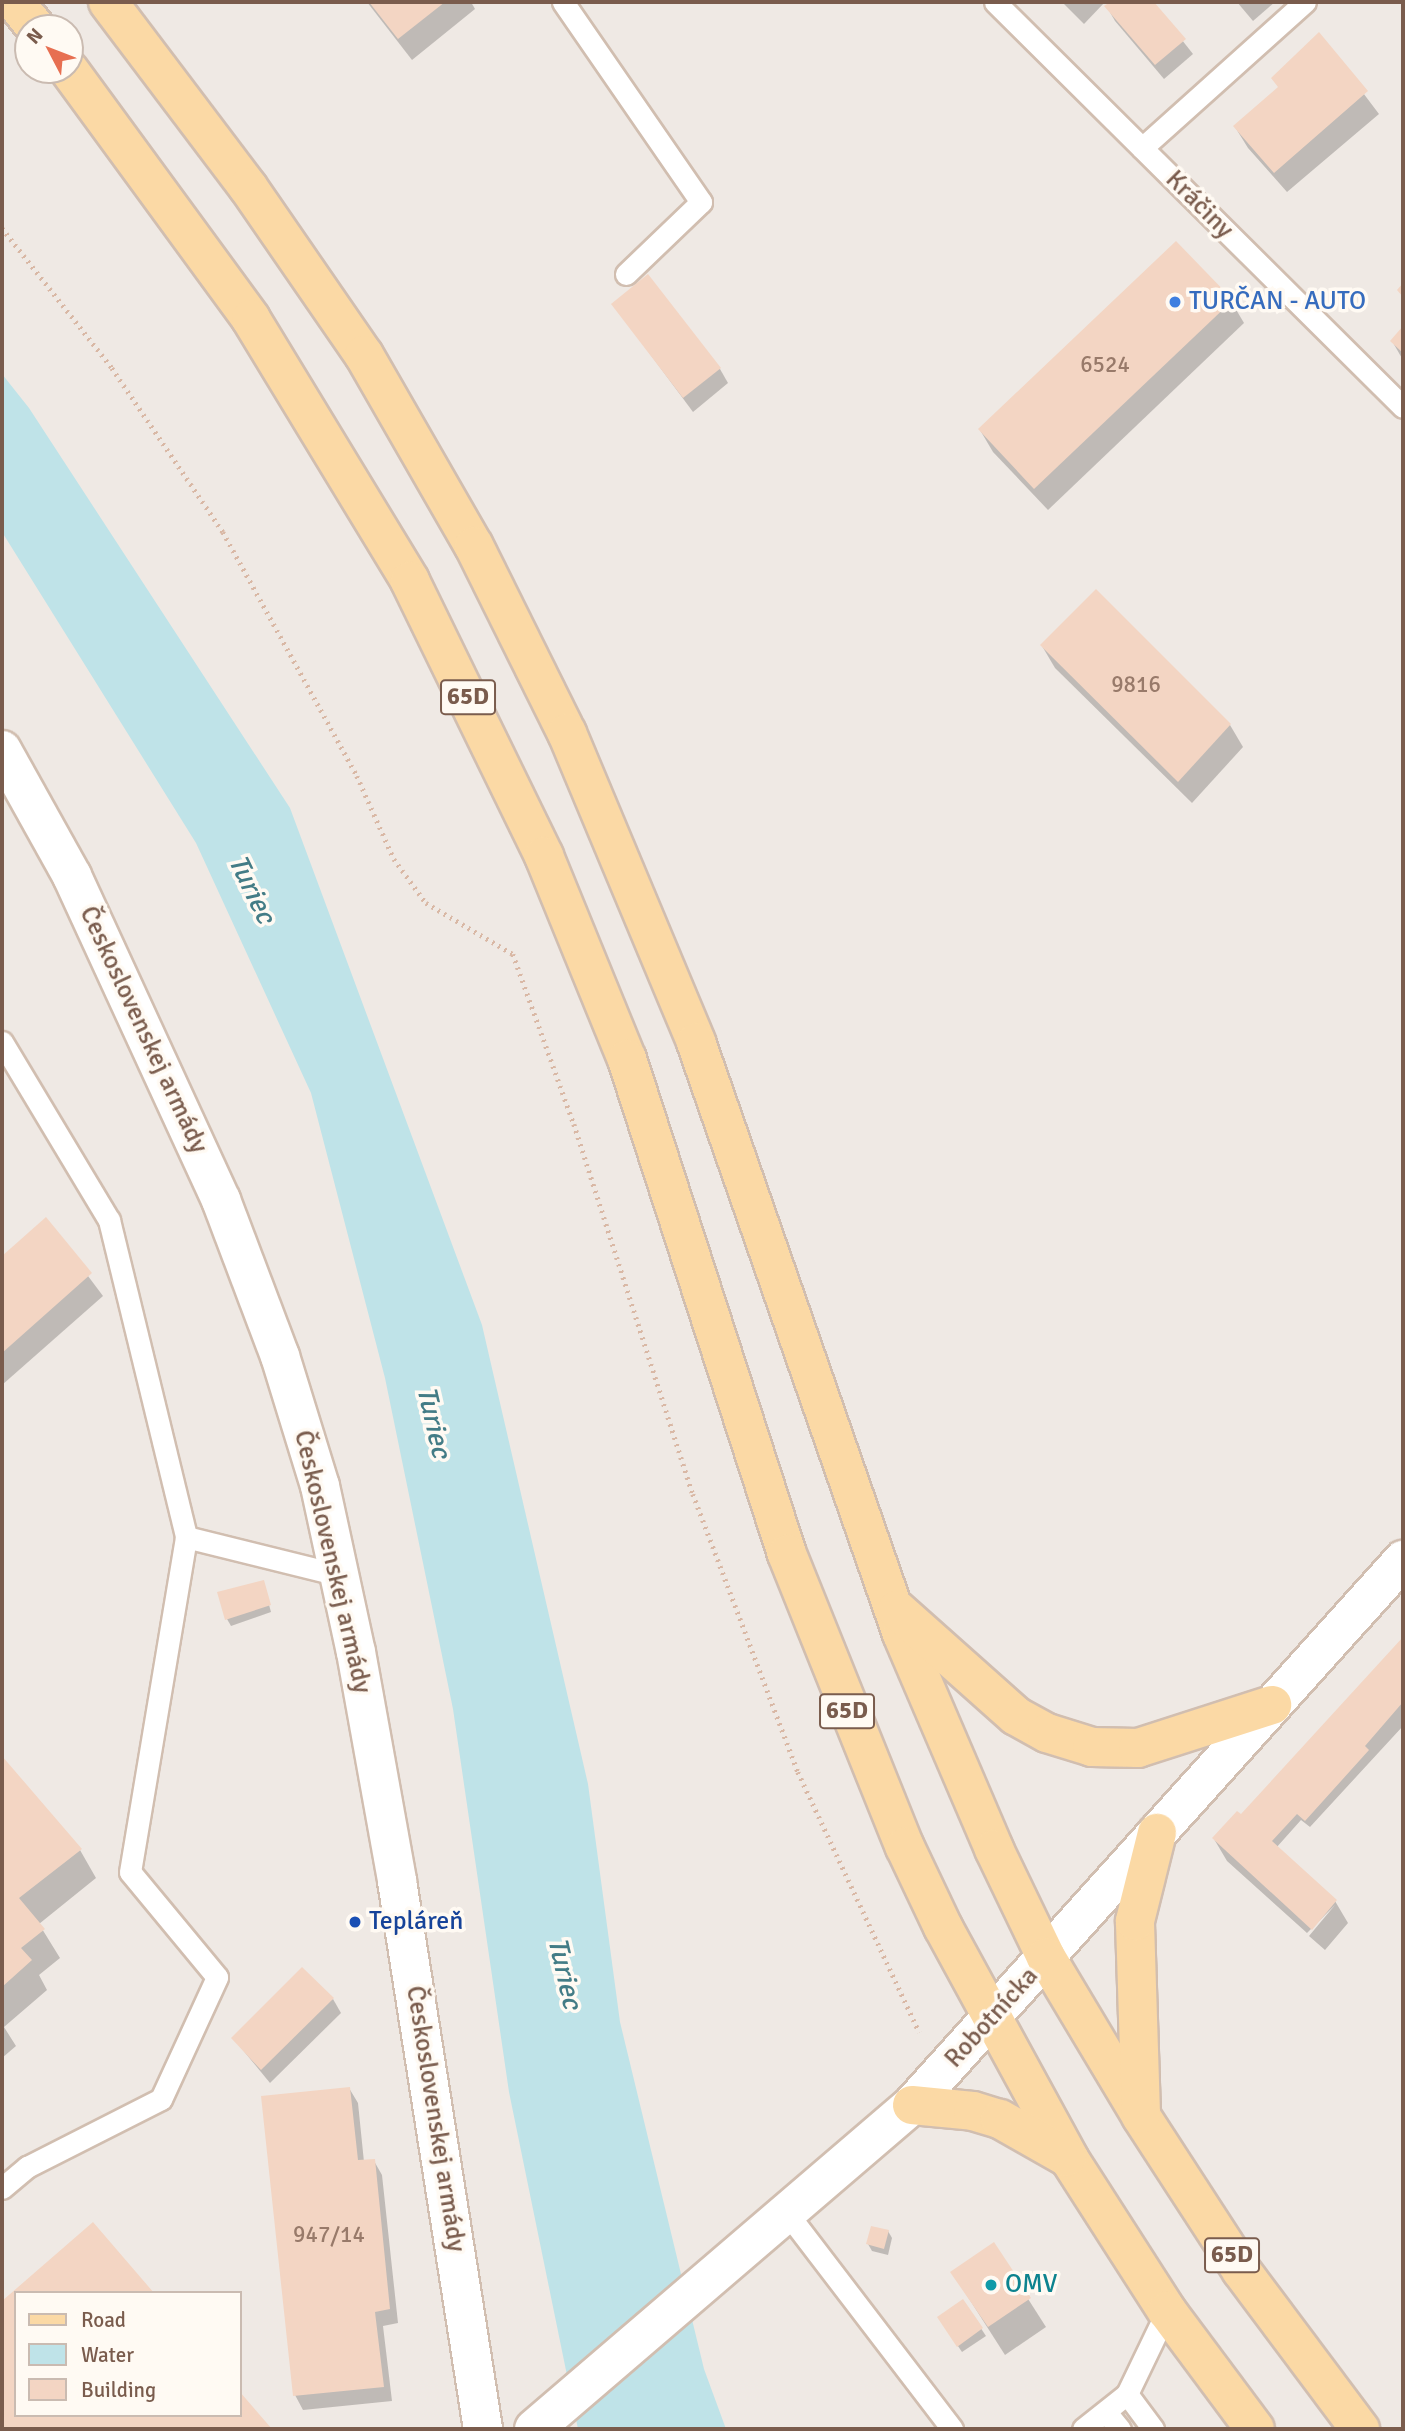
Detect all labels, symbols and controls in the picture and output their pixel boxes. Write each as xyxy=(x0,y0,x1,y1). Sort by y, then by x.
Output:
north arrow xyxy=(14,14,84,84)
text: N xyxy=(22,23,48,49)
street label: Kráčiny xyxy=(1158,164,1240,246)
place label: TURČAN - AUTO xyxy=(1189,286,1366,318)
marker: TURČAN - AUTO xyxy=(1167,294,1183,310)
house number: 6524 xyxy=(1080,351,1130,379)
house number: 9816 xyxy=(1111,671,1161,699)
road number: 65D xyxy=(440,676,496,718)
water label: Turiec xyxy=(221,849,283,929)
street label: Československej armády xyxy=(72,902,214,1158)
water label: Turiec xyxy=(409,1383,459,1461)
street label: Československej armády xyxy=(287,1427,377,1697)
road number: 65D xyxy=(819,1690,875,1731)
place label: Tepláreň xyxy=(369,1906,464,1938)
marker: Tepláreň xyxy=(347,1914,363,1930)
water label: Turiec xyxy=(540,1934,590,2012)
street label: Robotnícka xyxy=(939,1961,1045,2075)
street label: Československej armády xyxy=(399,1984,471,2254)
house number: 947/14 xyxy=(293,2221,365,2249)
road number: 65D xyxy=(1204,2234,1260,2276)
place label: OMV xyxy=(1005,2269,1057,2301)
marker: OMV xyxy=(983,2277,999,2293)
legend xyxy=(14,2291,242,2417)
text: Road xyxy=(81,2307,126,2333)
text: Water xyxy=(81,2342,134,2368)
text: Building xyxy=(81,2377,156,2403)

